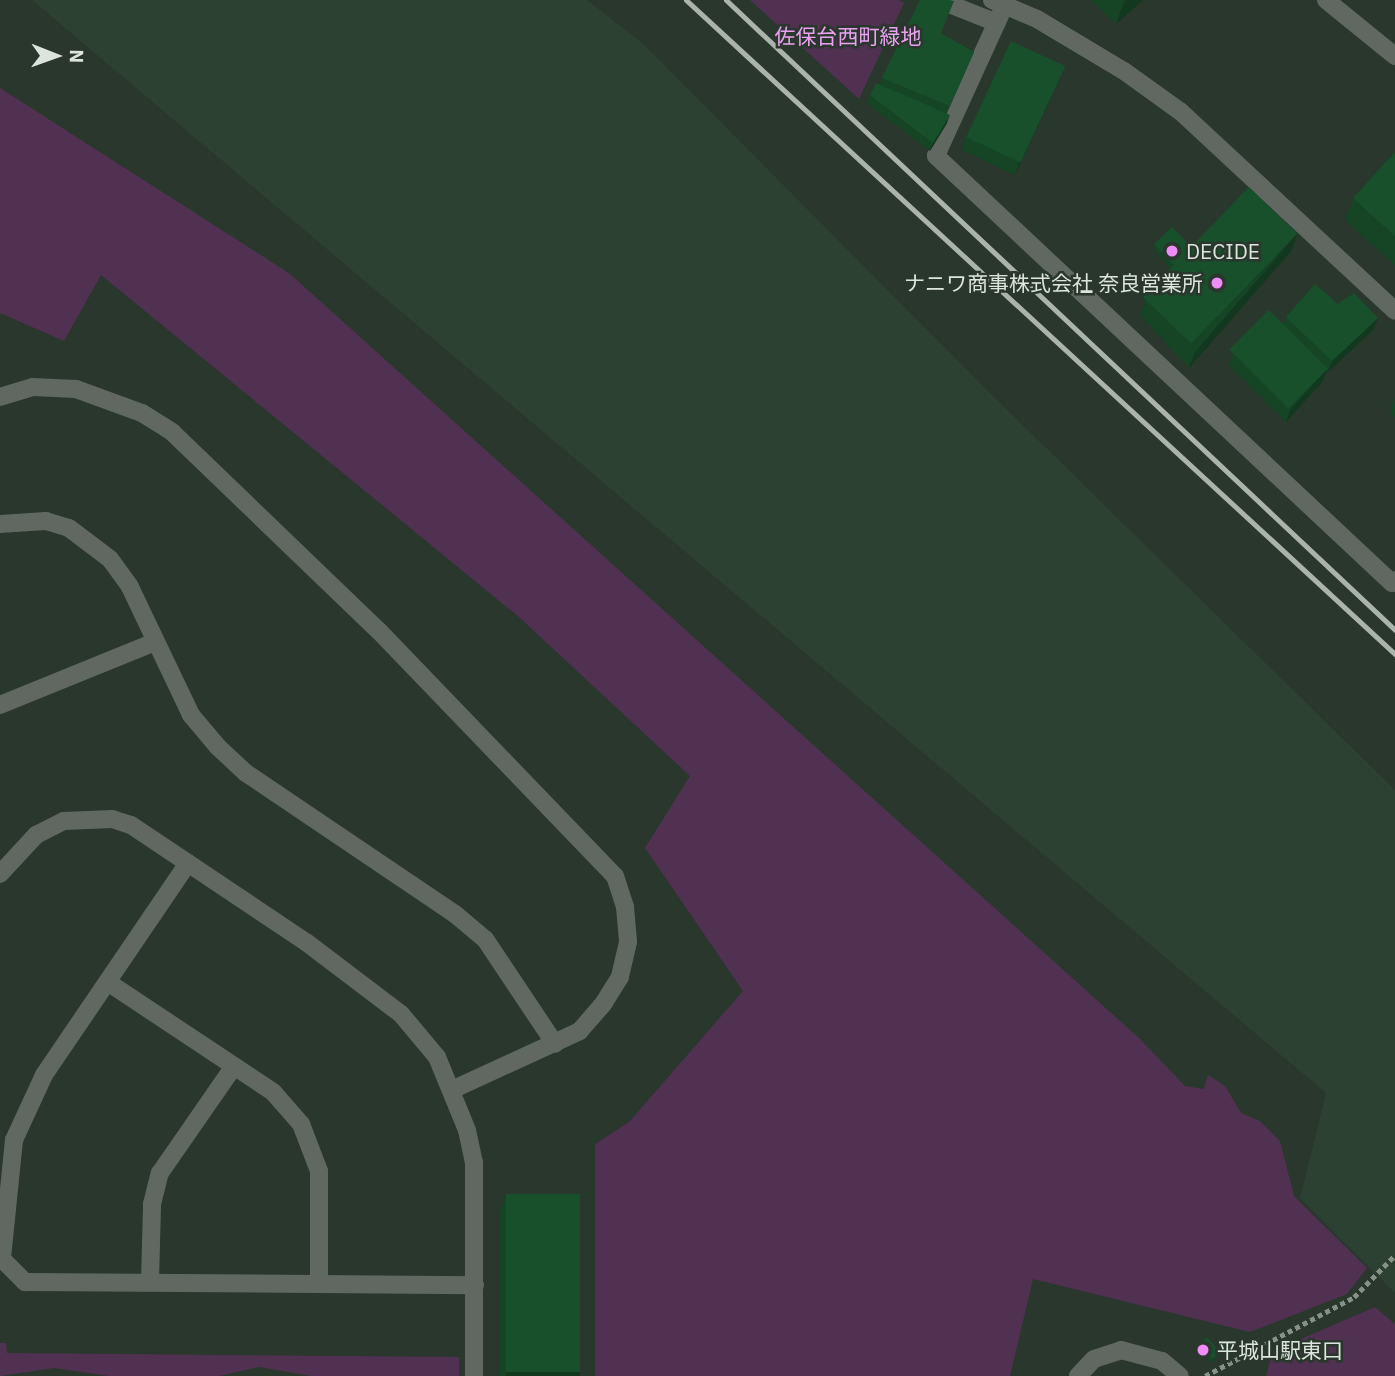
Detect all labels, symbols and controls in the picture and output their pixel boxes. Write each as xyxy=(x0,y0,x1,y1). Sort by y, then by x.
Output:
north arrow xyxy=(21,21,91,91)
park label: 佐保台西町緑地 xyxy=(775,23,921,49)
text: N xyxy=(65,49,89,63)
place label: DECIDE xyxy=(1186,238,1260,264)
marker: DECIDE xyxy=(1164,243,1180,259)
place label: ナニワ商事株式会社 奈良営業所 xyxy=(904,270,1203,296)
marker: ナニワ商事株式会社 奈良営業所 xyxy=(1209,275,1225,291)
place label: 平城山駅東口 xyxy=(1217,1337,1343,1363)
marker: 平城山駅東口 xyxy=(1195,1342,1211,1358)

